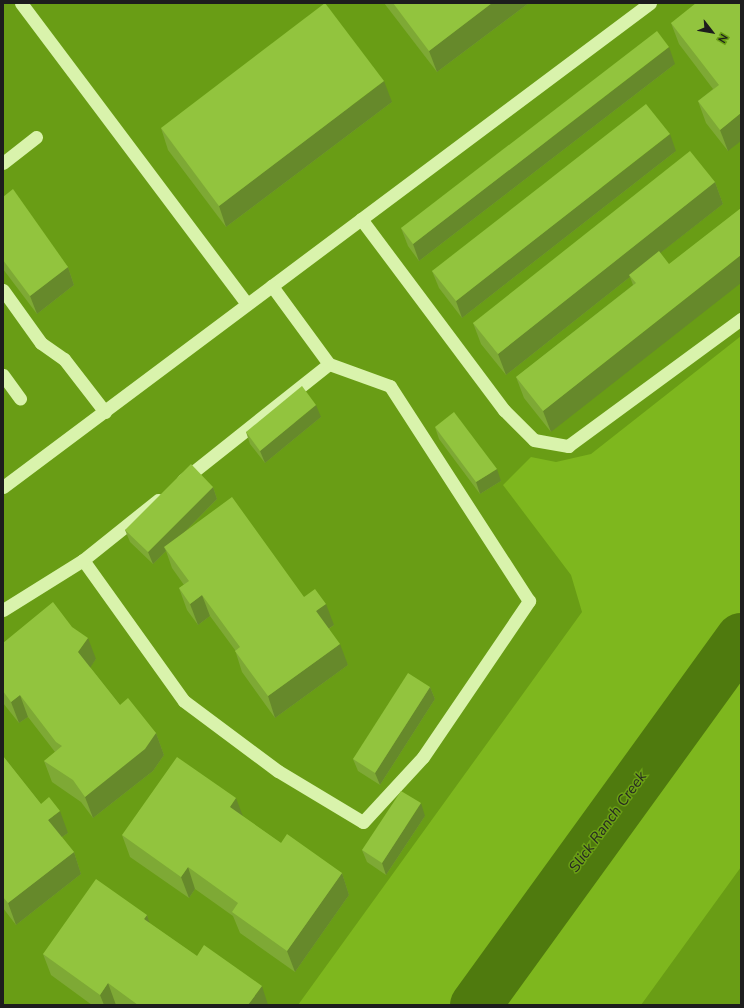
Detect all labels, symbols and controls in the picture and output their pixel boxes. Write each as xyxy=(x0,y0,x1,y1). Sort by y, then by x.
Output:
north arrow xyxy=(692,12,732,52)
text: N xyxy=(714,31,731,46)
water label: Slick Ranch Creek xyxy=(565,768,651,876)

